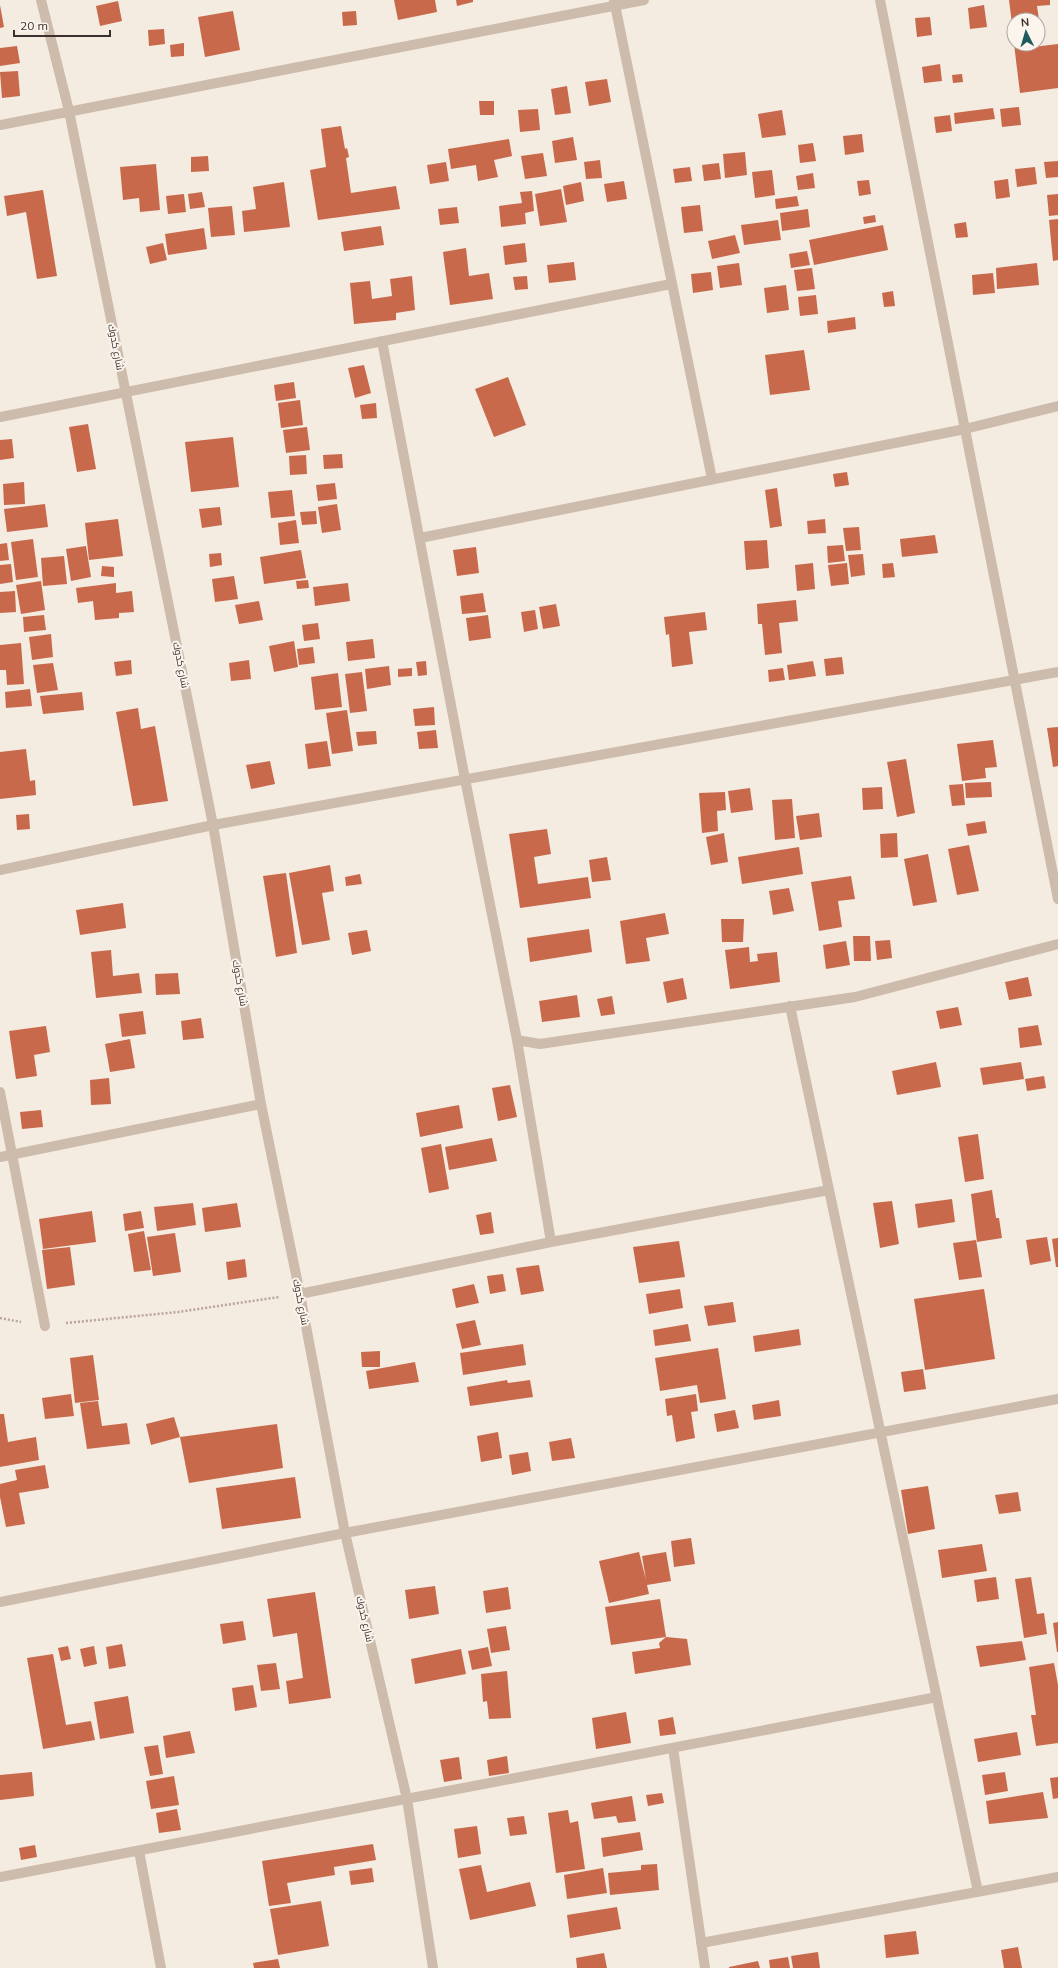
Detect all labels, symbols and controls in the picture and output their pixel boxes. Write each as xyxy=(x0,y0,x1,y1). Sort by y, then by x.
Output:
scale bar xyxy=(14,12,110,38)
north arrow xyxy=(1006,12,1046,52)
text: N xyxy=(1020,15,1030,29)
text: 20 m xyxy=(20,18,48,33)
street label: شارع كدوك xyxy=(105,323,127,371)
street label: شارع كدوك xyxy=(170,641,192,689)
street label: شارع كدوك xyxy=(230,959,250,1007)
street label: شارع كدوك xyxy=(290,1278,312,1326)
street label: شارع كدوك xyxy=(353,1595,377,1643)

